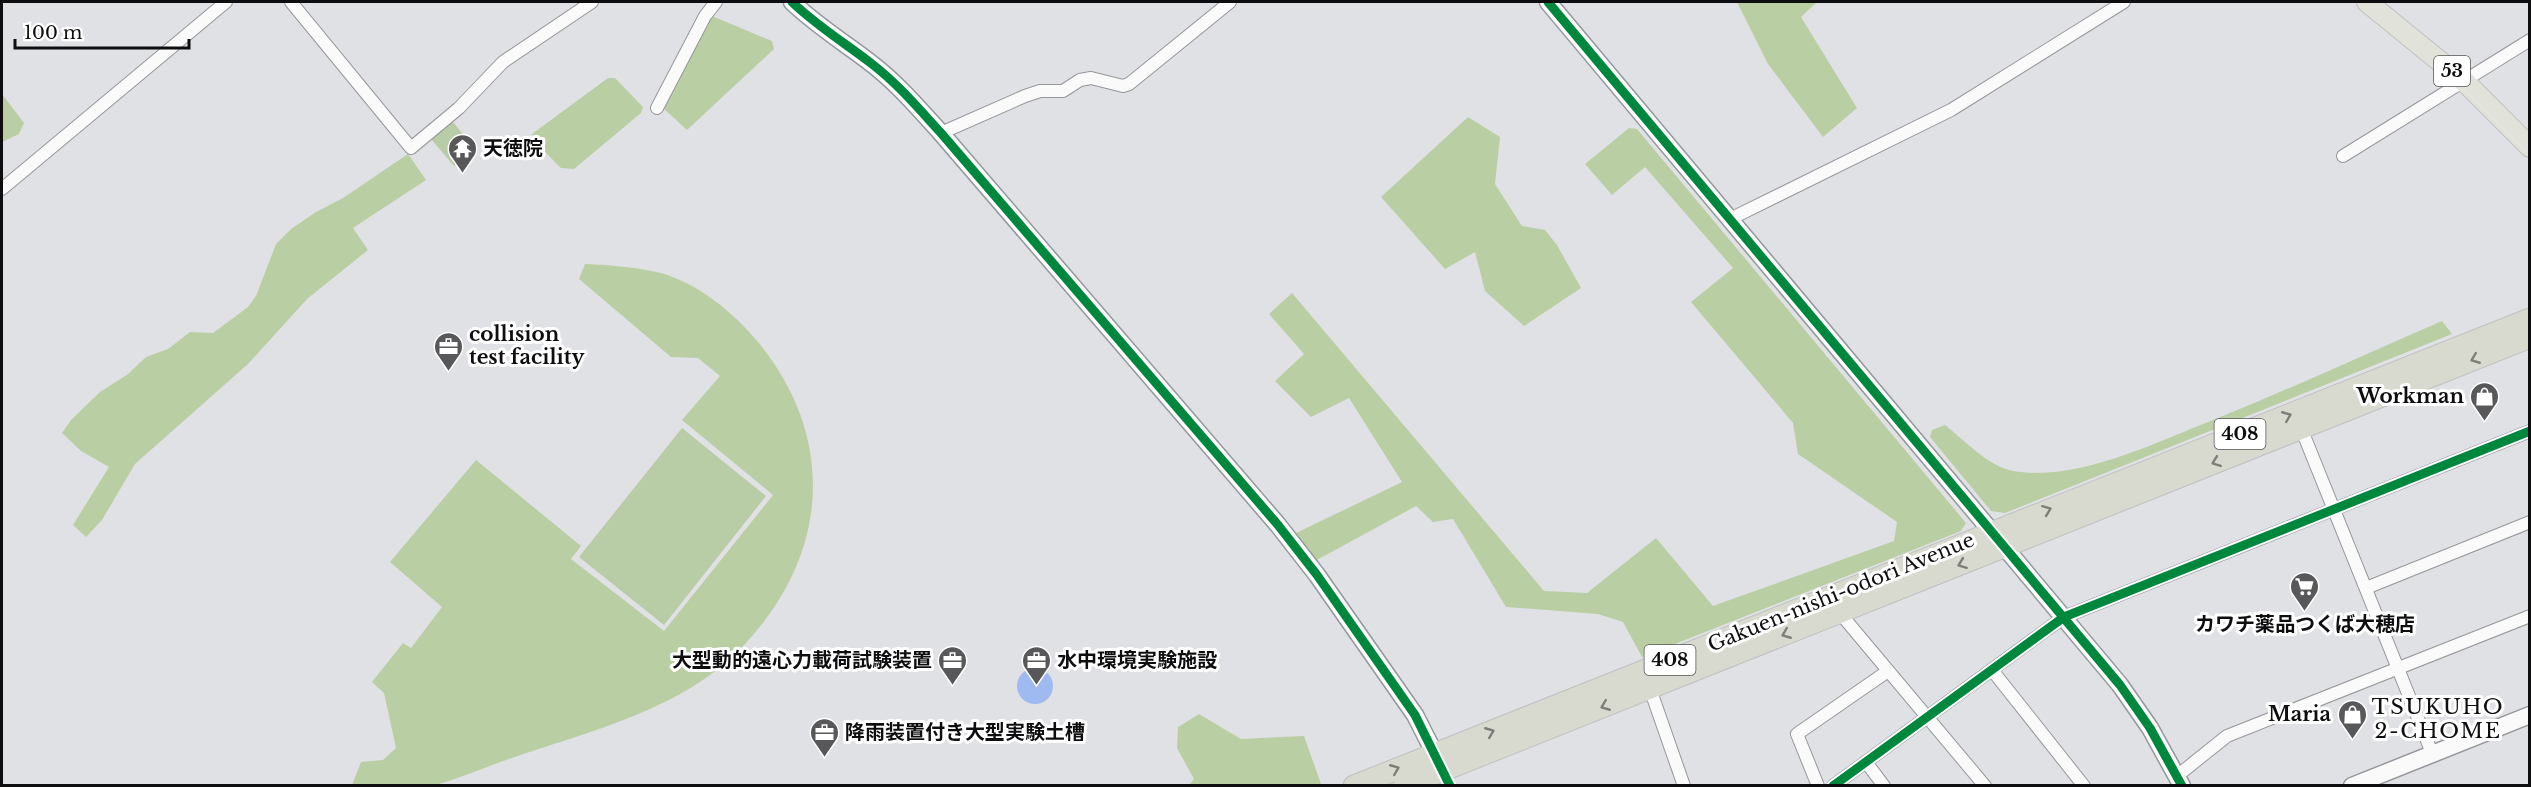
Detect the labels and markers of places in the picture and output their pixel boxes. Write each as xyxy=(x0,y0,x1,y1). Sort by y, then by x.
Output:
temple icon: 天徳院 xyxy=(446,132,478,174)
place label: 天徳院 xyxy=(483,136,543,160)
place label: collision test facility xyxy=(469,322,585,369)
office icon: collision test facility xyxy=(432,330,464,372)
shop icon: Workman xyxy=(2469,380,2501,422)
place label: Workman xyxy=(2355,384,2464,408)
supermarket icon: カワチ薬品つくば大穂店 xyxy=(2289,570,2321,612)
place label: カワチ薬品つくば大穂店 xyxy=(2195,612,2415,636)
office icon: 大型動的遠心力載荷試験装置 xyxy=(937,644,969,686)
office icon: 水中環境実験施設 xyxy=(1020,644,1052,686)
place label: 大型動的遠心力載荷試験装置 xyxy=(672,648,932,672)
place label: 水中環境実験施設 xyxy=(1057,648,1217,672)
shop icon: Maria xyxy=(2336,698,2368,740)
place label: Maria xyxy=(2268,702,2332,726)
office icon: 降雨装置付き大型実験土槽 xyxy=(808,716,840,758)
place label: 降雨装置付き大型実験土槽 xyxy=(845,720,1085,744)

